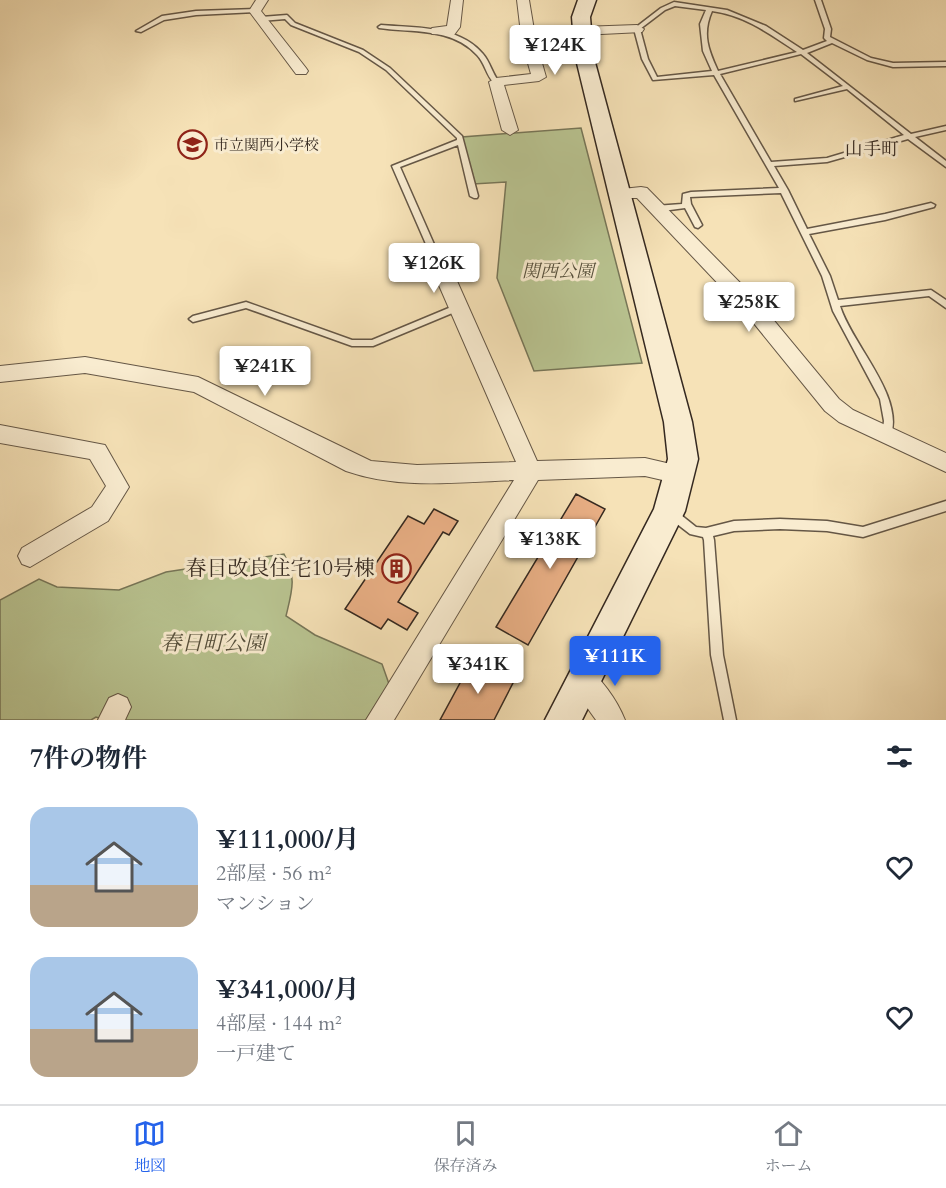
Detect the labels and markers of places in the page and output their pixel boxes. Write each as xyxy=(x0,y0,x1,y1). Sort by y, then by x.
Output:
pin: ¥124K xyxy=(513,25,597,76)
school or university icon: 市立関西小学校 xyxy=(177,129,209,161)
place label: 市立関西小学校 xyxy=(214,135,319,155)
pin: ¥126K xyxy=(392,243,476,294)
pin: ¥258K xyxy=(707,282,791,333)
pin: ¥241K xyxy=(223,346,307,397)
pin: ¥138K xyxy=(508,519,592,570)
building icon: 春日改良住宅10号棟 xyxy=(380,552,412,584)
place label: 春日改良住宅10号棟 xyxy=(185,554,375,583)
pin: ¥111K xyxy=(573,636,657,687)
pin: ¥341K xyxy=(436,644,520,695)

